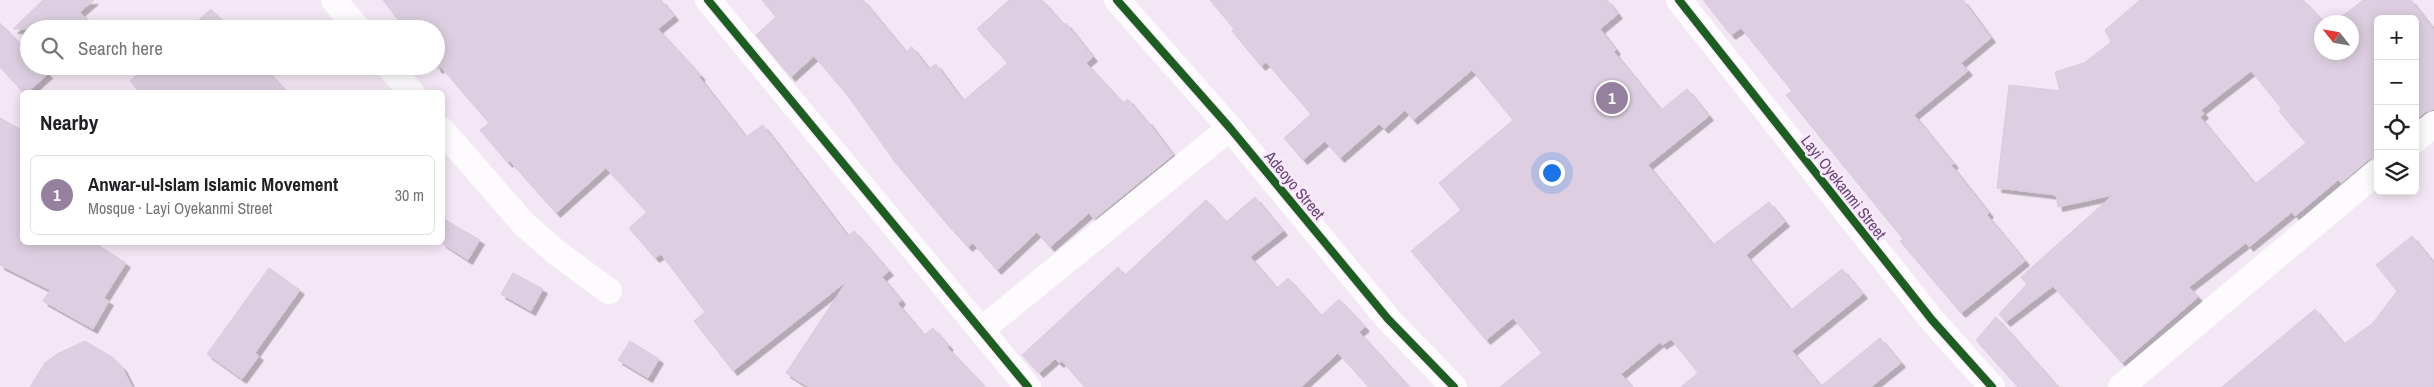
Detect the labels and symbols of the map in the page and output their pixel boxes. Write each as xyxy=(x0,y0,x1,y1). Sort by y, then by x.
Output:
north arrow xyxy=(2314,15,2359,60)
pin: 1 xyxy=(1596,79,1628,117)
street label: Layi Oyekanmi Street xyxy=(1796,130,1892,244)
street label: Adeoyo Street xyxy=(1259,145,1330,224)
your location xyxy=(1539,160,1565,186)

